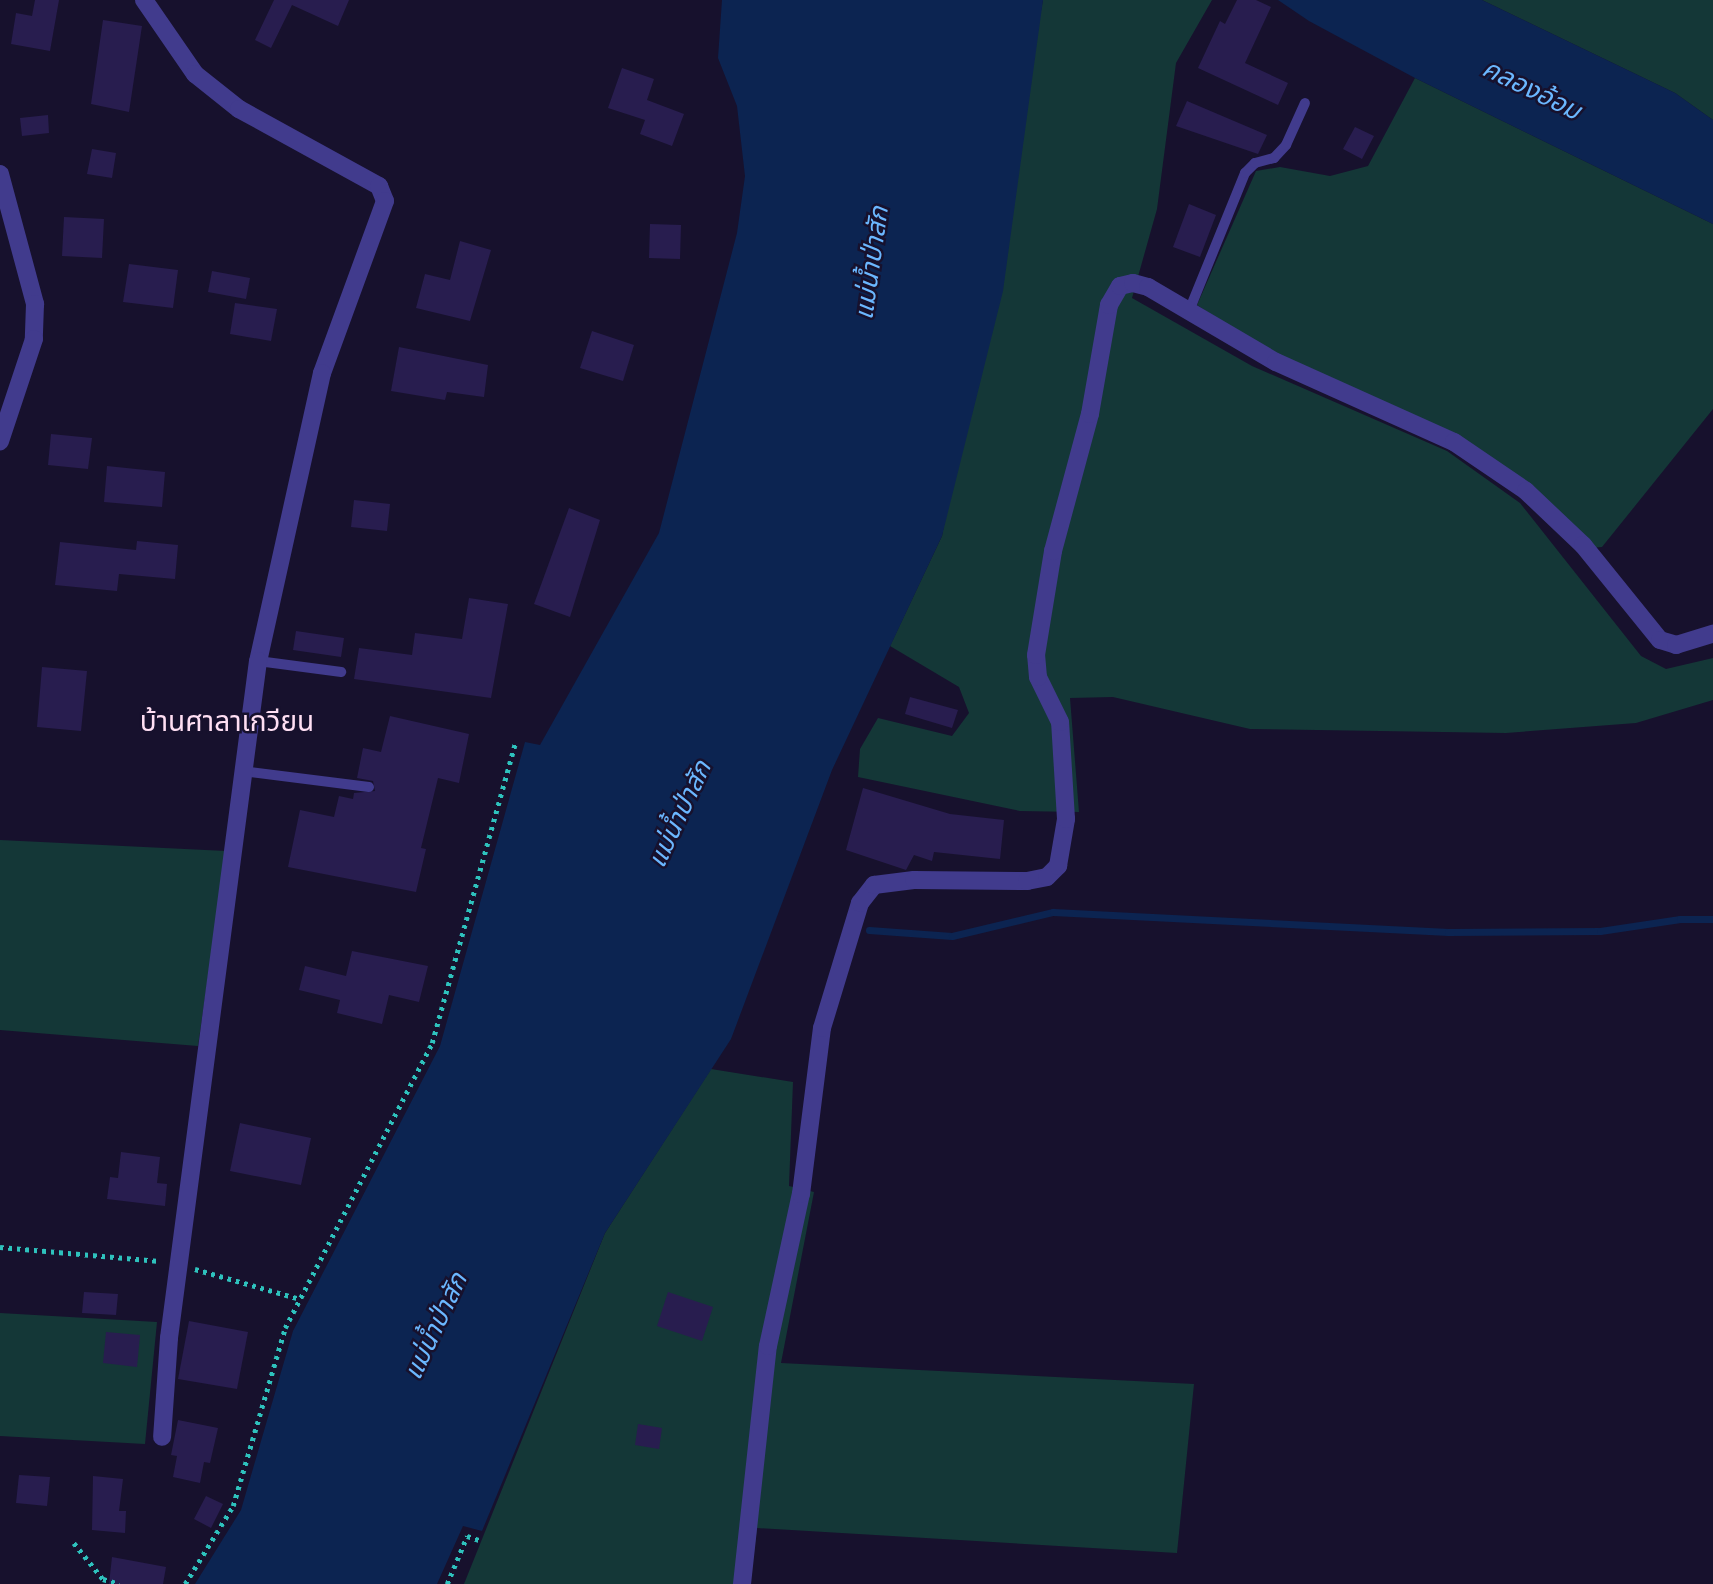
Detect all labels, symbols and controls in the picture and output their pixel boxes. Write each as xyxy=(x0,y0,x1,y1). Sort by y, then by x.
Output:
water label: คลองอ้อม xyxy=(1478,52,1586,126)
water label: แม่น้ำป่าสัก xyxy=(848,204,894,322)
district label: บ้านศาลาเกวียน xyxy=(140,704,314,738)
water label: แม่น้ำป่าสัก xyxy=(641,756,717,872)
water label: แม่น้ำป่าสัก xyxy=(397,1268,473,1384)

